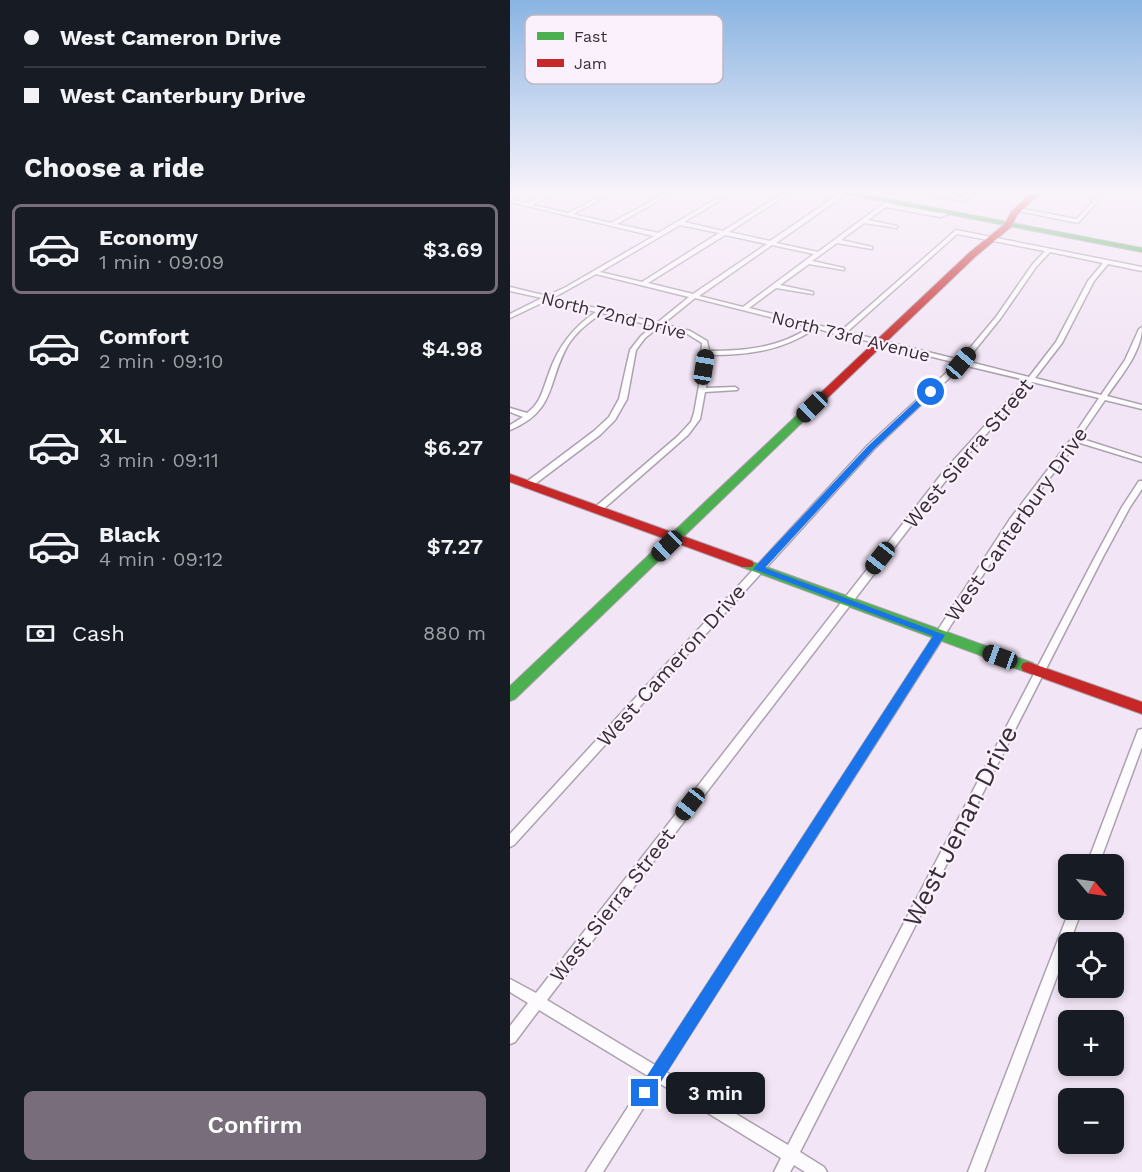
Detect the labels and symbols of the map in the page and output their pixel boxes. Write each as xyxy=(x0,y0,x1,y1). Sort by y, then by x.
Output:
legend xyxy=(525,15,723,84)
text: Fast xyxy=(574,27,607,46)
text: Jam xyxy=(574,54,607,73)
street label: North 72nd Drive xyxy=(539,287,689,343)
street label: North 73rd Avenue xyxy=(769,306,933,366)
car xyxy=(943,343,979,383)
car xyxy=(692,348,716,386)
street label: West Sierra Street xyxy=(898,373,1038,533)
route start xyxy=(917,378,944,405)
car xyxy=(793,388,831,426)
street label: West Canterbury Drive xyxy=(939,422,1093,626)
car xyxy=(648,527,686,565)
car xyxy=(862,538,898,578)
street label: West Cameron Drive xyxy=(591,579,751,751)
car xyxy=(980,642,1020,672)
street label: West Jenan Drive xyxy=(896,720,1024,932)
car xyxy=(672,784,708,824)
street label: West Sierra Street xyxy=(544,823,680,987)
north arrow xyxy=(1058,854,1124,920)
callout: 3 min xyxy=(666,1072,765,1114)
route end xyxy=(631,1079,658,1106)

